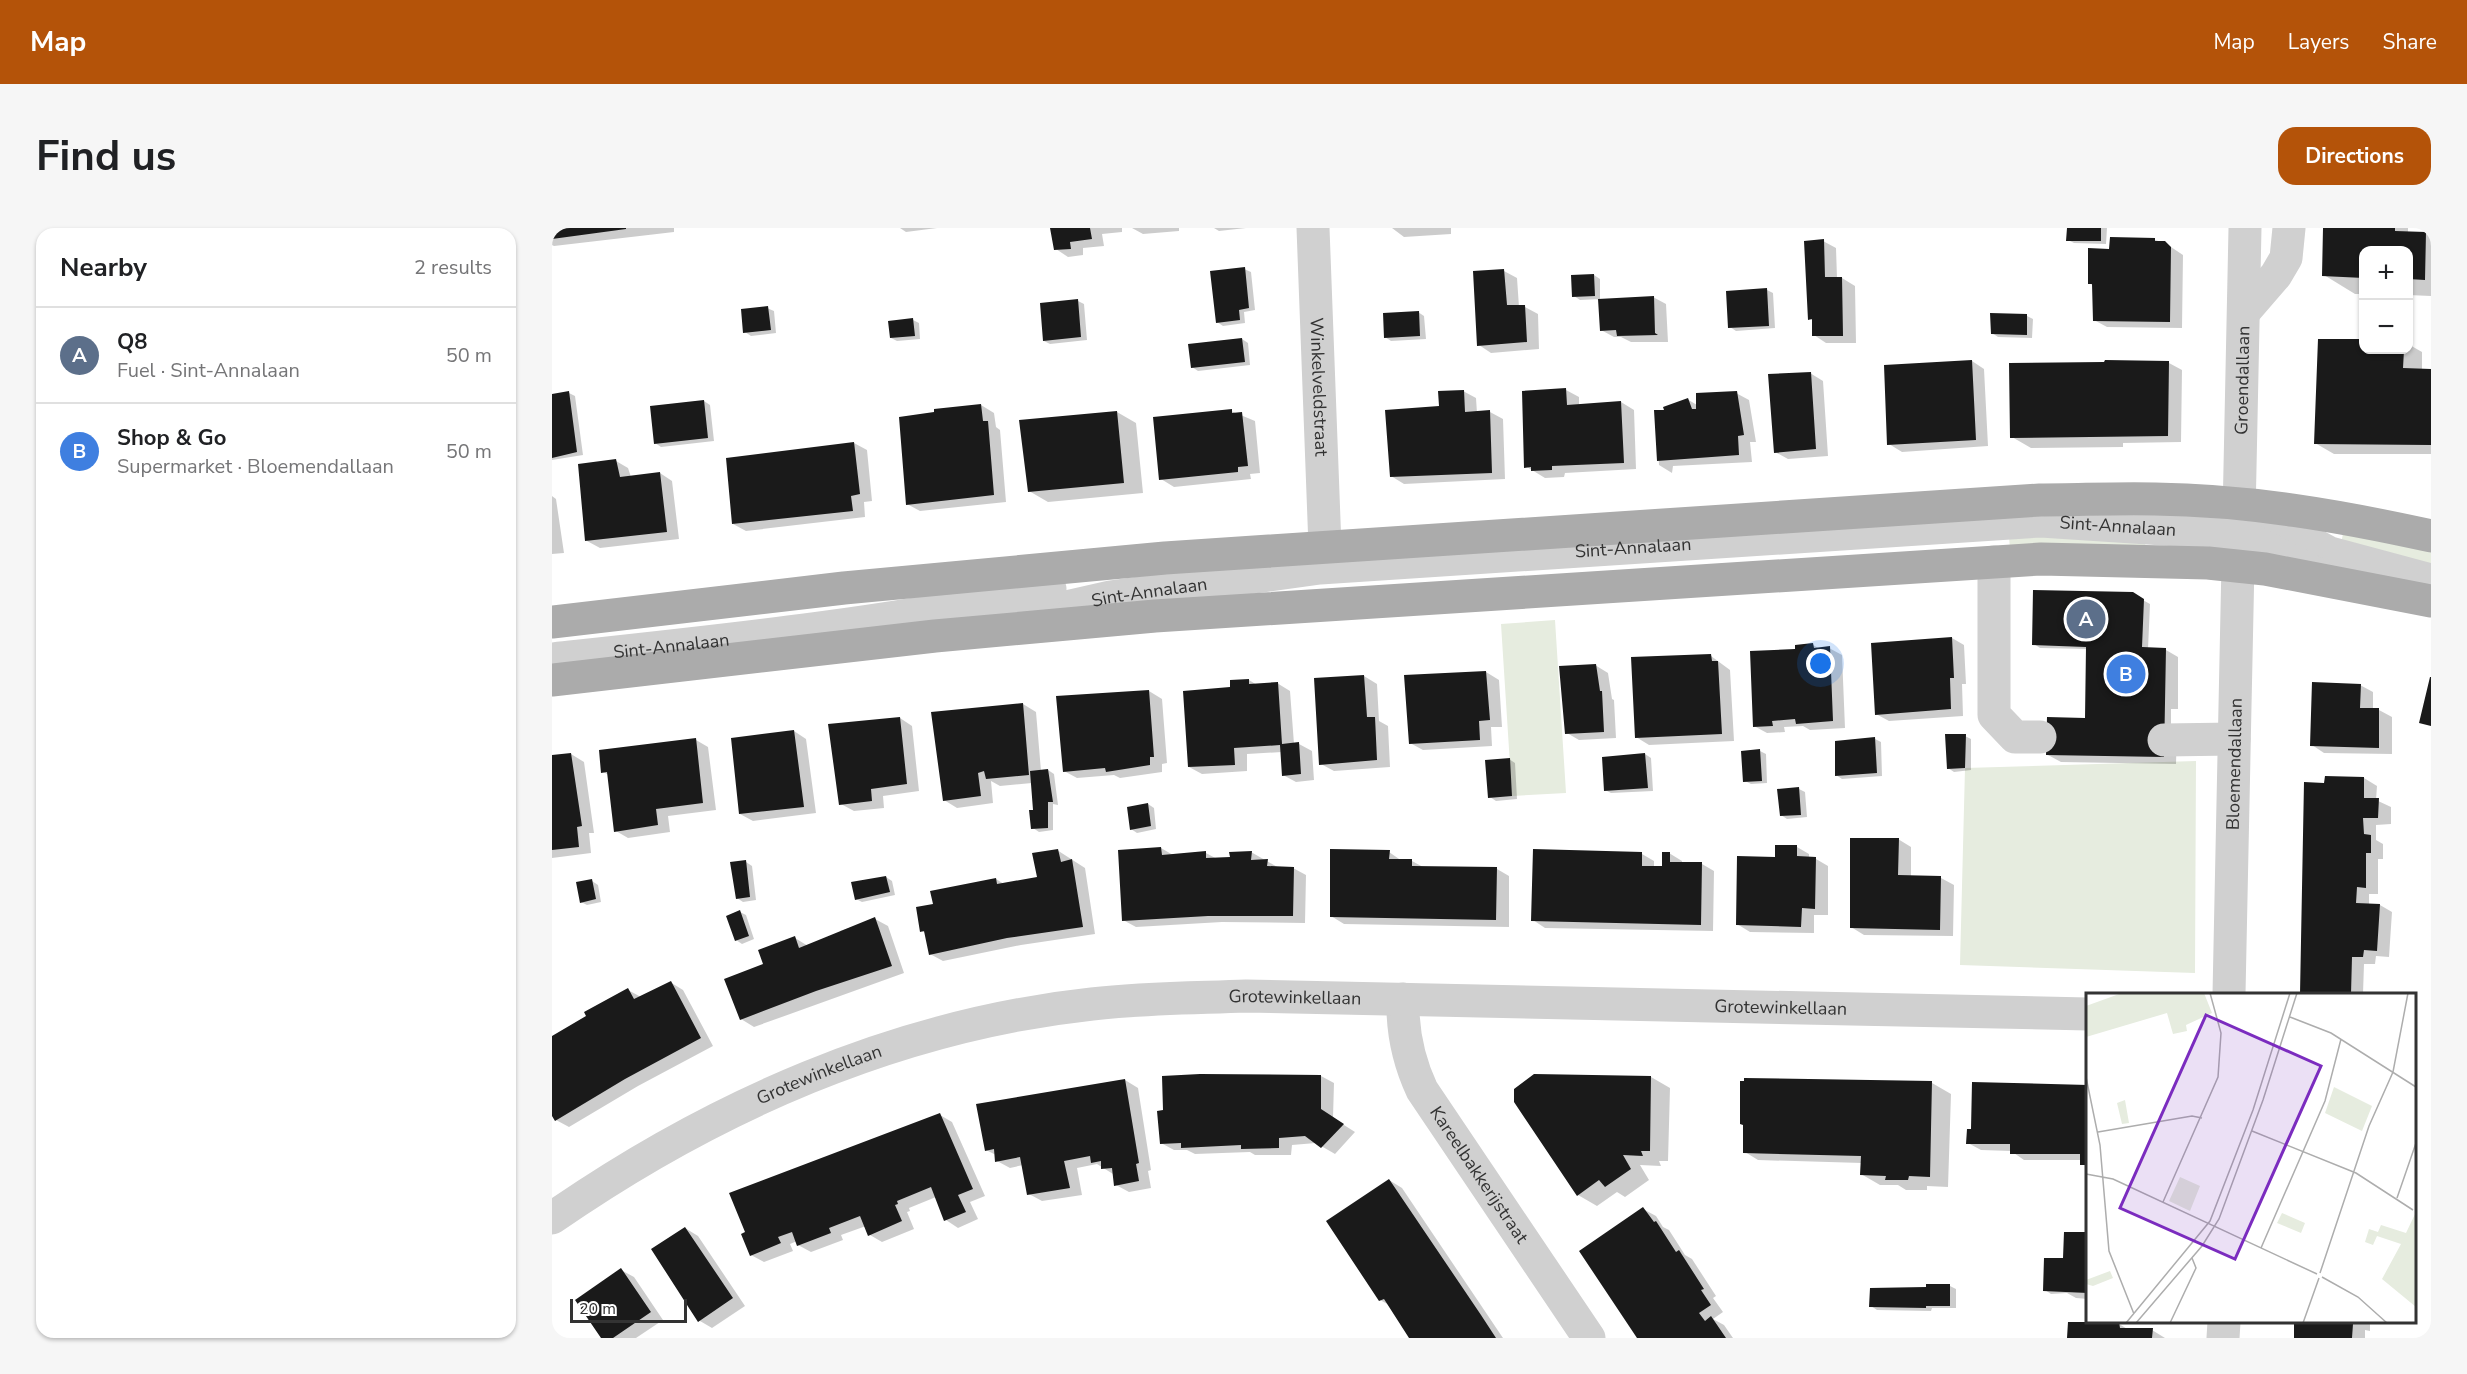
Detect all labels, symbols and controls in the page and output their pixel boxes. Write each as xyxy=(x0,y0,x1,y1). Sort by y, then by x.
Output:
text: Map xyxy=(30,23,86,61)
text: Map xyxy=(2213,28,2255,56)
text: Layers xyxy=(2288,28,2349,56)
text: Share xyxy=(2382,28,2437,56)
button: Directions xyxy=(2278,127,2431,185)
text: Find us xyxy=(36,128,176,185)
map controls xyxy=(2359,246,2413,354)
button: + xyxy=(2359,246,2413,300)
text: Nearby xyxy=(60,250,147,285)
text: 2 results xyxy=(414,254,492,281)
button: − xyxy=(2359,300,2413,354)
street label: Winkelveldstraat xyxy=(1304,317,1334,457)
street label: Groendallaan xyxy=(2229,325,2255,435)
text: Q8 xyxy=(117,327,147,357)
text: A xyxy=(72,342,87,369)
text: 50 m xyxy=(446,342,492,369)
text: Fuel · Sint-Annalaan xyxy=(117,357,300,384)
text: Shop & Go xyxy=(117,423,226,453)
text: B xyxy=(73,438,86,465)
text: 50 m xyxy=(446,438,492,465)
text: Supermarket · Bloemendallaan xyxy=(117,453,394,480)
street label: Sint-Annalaan xyxy=(2059,510,2177,542)
street label: Sint-Annalaan xyxy=(1574,532,1692,563)
street label: Sint-Annalaan xyxy=(1089,572,1209,613)
pin: A xyxy=(2066,596,2105,642)
street label: Sint-Annalaan xyxy=(612,627,731,664)
your location xyxy=(1806,649,1835,678)
pin: B xyxy=(2106,652,2146,696)
street label: Bloemendallaan xyxy=(2221,698,2248,831)
street label: Grotewinkellaan xyxy=(1228,984,1362,1010)
inset map xyxy=(2086,993,2416,1323)
street label: Grotewinkellaan xyxy=(1714,994,1847,1021)
street label: Grotewinkellaan xyxy=(753,1039,885,1110)
street label: Kareelbakkerijstraat xyxy=(1424,1101,1534,1249)
scale bar xyxy=(570,1296,687,1324)
text: 20 m xyxy=(579,1298,616,1320)

